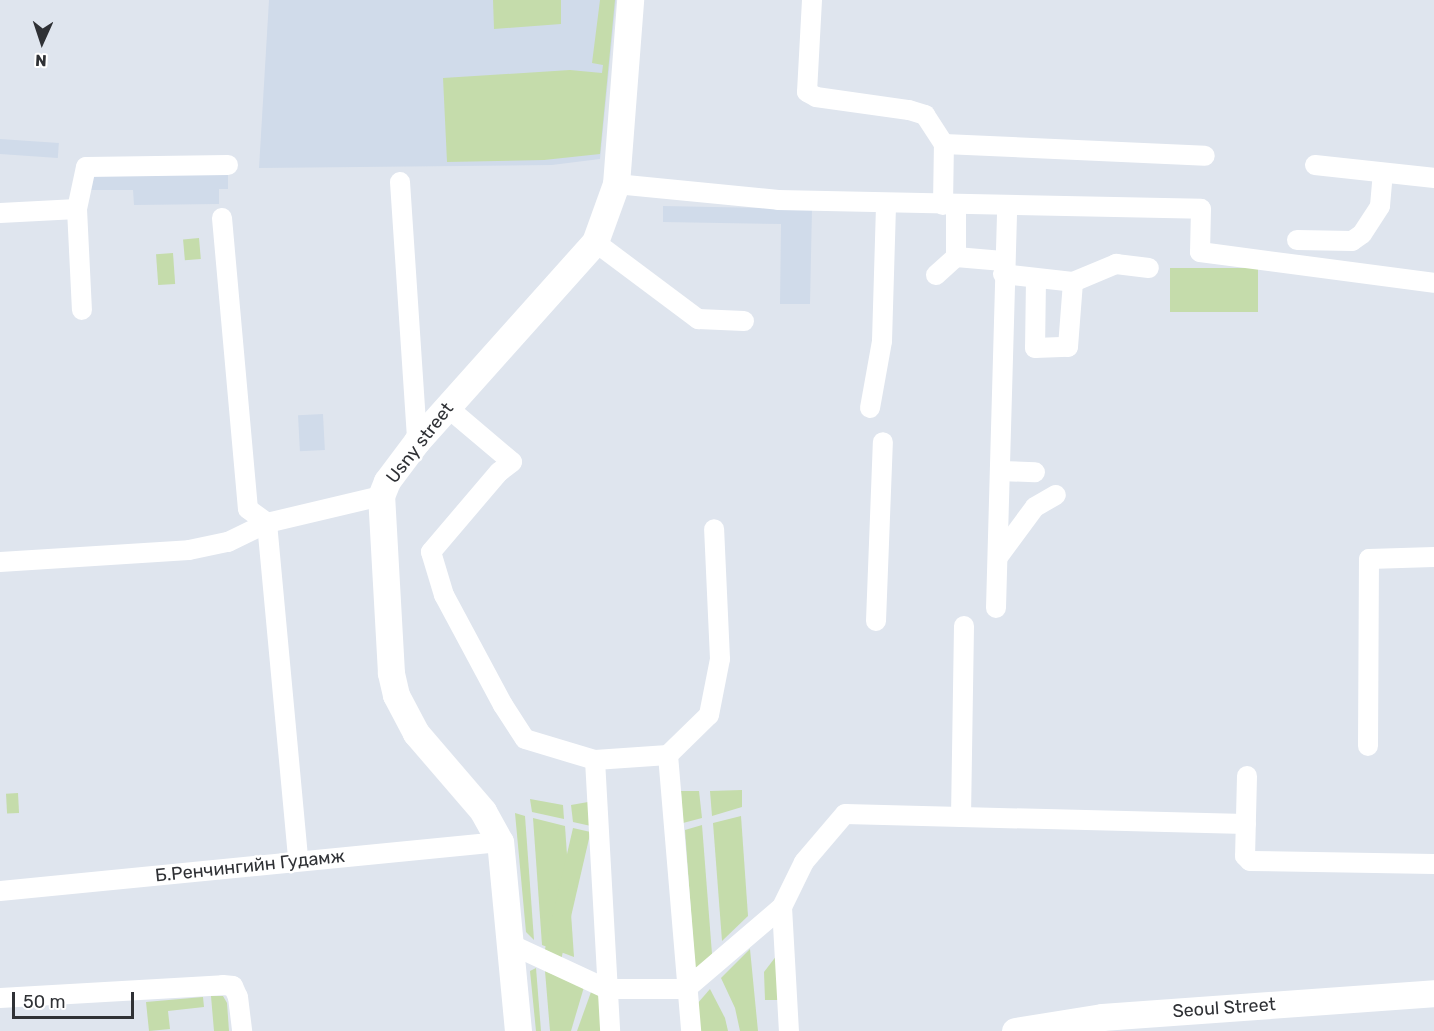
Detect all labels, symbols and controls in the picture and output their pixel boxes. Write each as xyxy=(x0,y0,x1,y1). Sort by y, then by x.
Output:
north arrow xyxy=(12,12,72,72)
text: N xyxy=(35,51,47,70)
street label: Usny street xyxy=(382,398,458,488)
street label: Б.Ренчингийн Гудамж xyxy=(154,845,346,887)
scale bar xyxy=(15,980,136,1018)
text: 50 m xyxy=(23,991,66,1013)
street label: Seoul Street xyxy=(1172,994,1276,1022)

